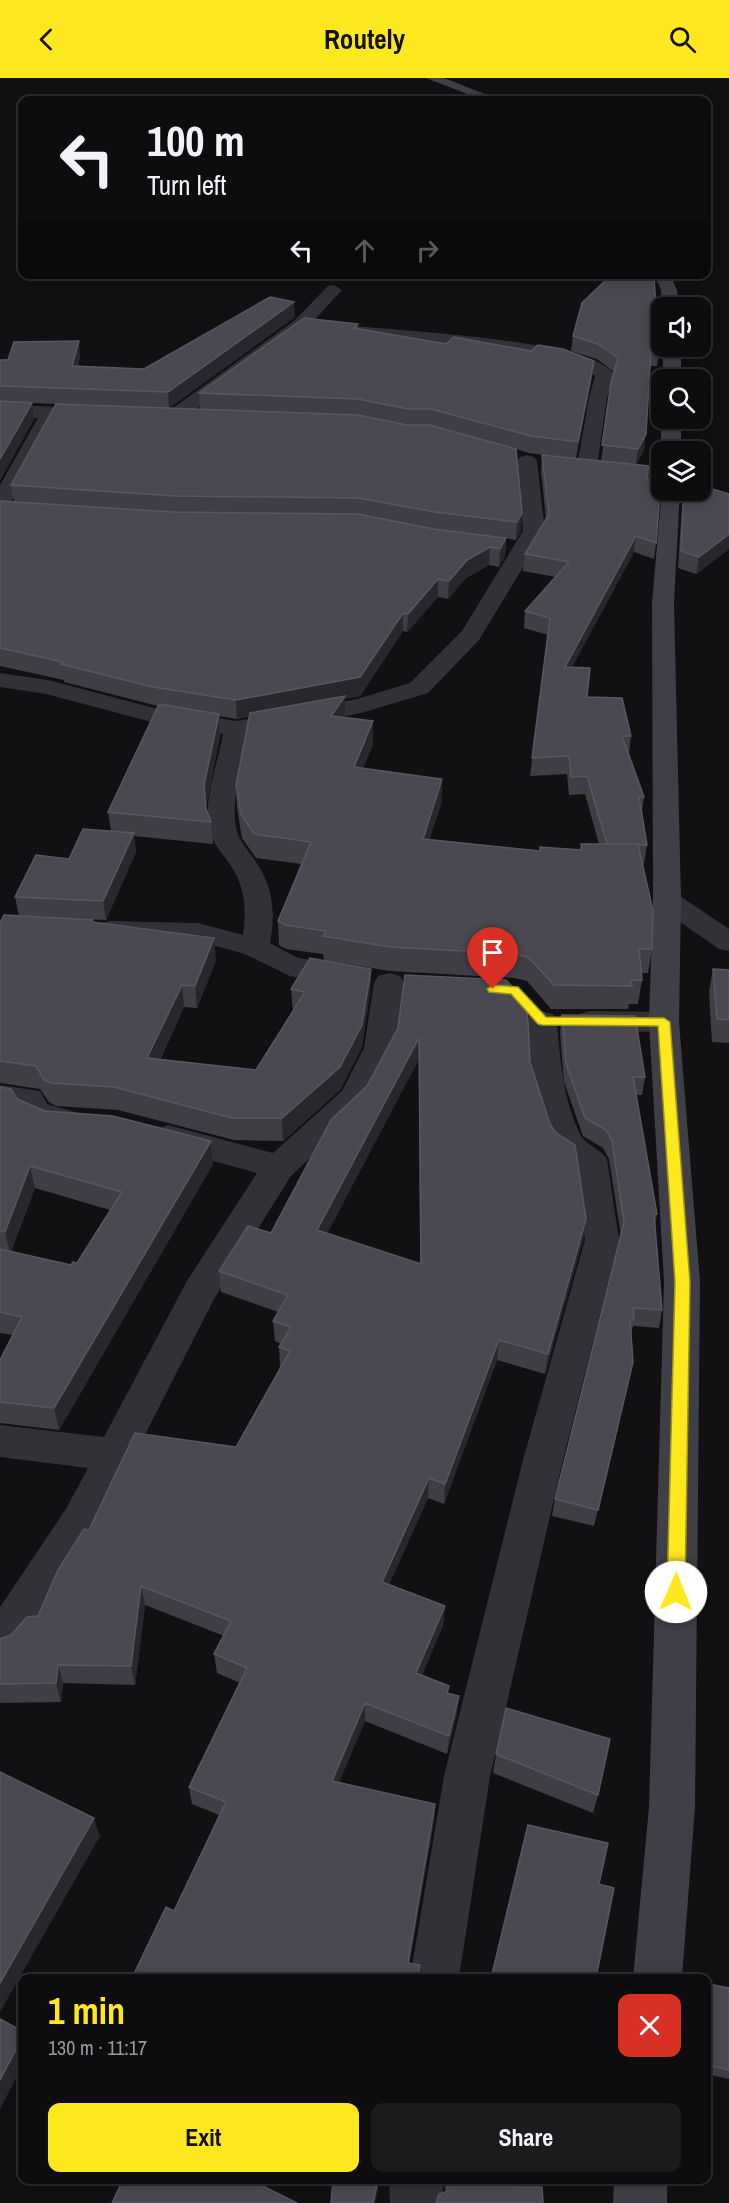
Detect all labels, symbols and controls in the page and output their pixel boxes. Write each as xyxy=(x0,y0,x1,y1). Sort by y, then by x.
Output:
text: Routely xyxy=(324,21,405,57)
icon: back xyxy=(30,23,63,56)
icon: search xyxy=(666,23,699,56)
text: 100 m xyxy=(147,113,245,169)
icon: left xyxy=(48,120,126,198)
text: Turn left xyxy=(147,167,226,203)
icon: left xyxy=(285,234,318,267)
icon: ahead xyxy=(348,234,381,267)
icon: right xyxy=(411,234,444,267)
map controls xyxy=(651,297,711,501)
button: sound xyxy=(651,297,711,357)
button: search xyxy=(651,369,711,429)
button: layers xyxy=(651,441,711,501)
pin xyxy=(467,927,518,989)
icon: arrive xyxy=(476,936,509,969)
position arrow xyxy=(644,1560,708,1624)
text: 1 min xyxy=(48,1987,125,2035)
button: close xyxy=(618,1994,681,2057)
text: 130 m · 11:17 xyxy=(48,2034,147,2061)
button: Exit xyxy=(48,2103,359,2172)
button: Share xyxy=(371,2103,681,2172)

